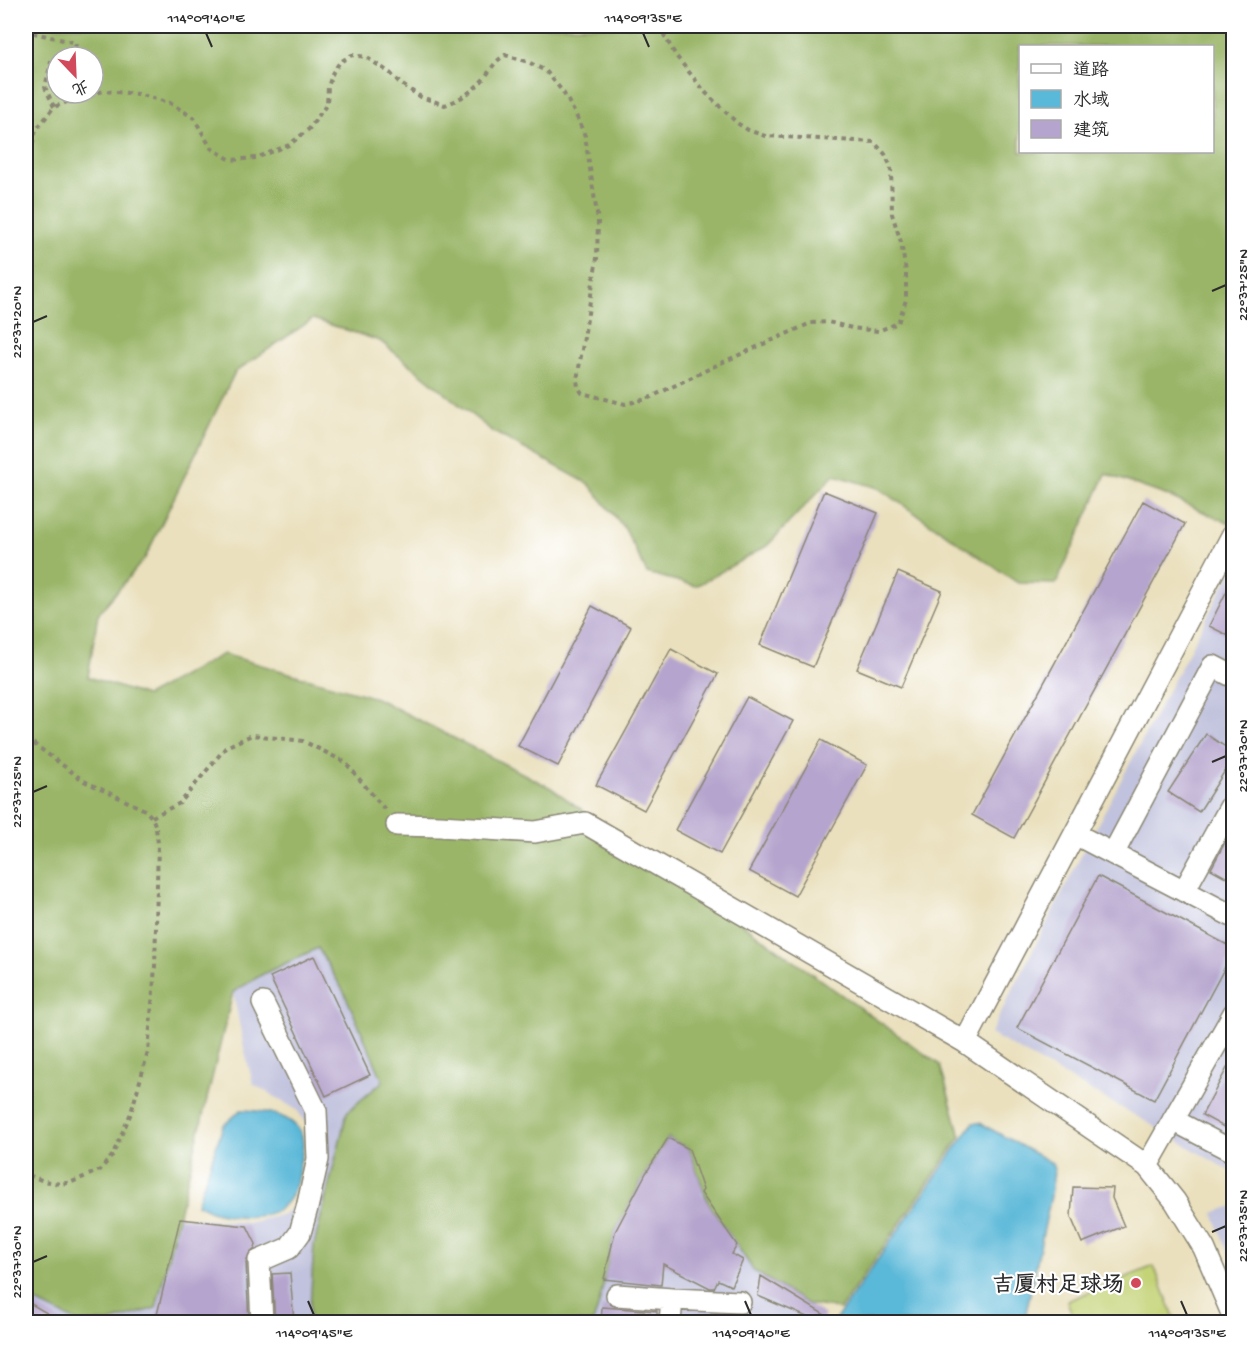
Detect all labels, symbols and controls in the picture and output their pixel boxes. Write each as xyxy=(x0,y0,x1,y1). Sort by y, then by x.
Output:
text: 114°09'40"E xyxy=(167,10,245,28)
text: 114°09'35"E xyxy=(603,10,682,28)
north arrow xyxy=(45,45,105,105)
legend xyxy=(1019,45,1214,153)
text: 道路 xyxy=(1073,60,1109,82)
text: 北 xyxy=(68,74,91,98)
text: 水域 xyxy=(1073,90,1109,112)
text: 建筑 xyxy=(1073,120,1109,142)
text: 22°37'25"N xyxy=(1235,249,1253,321)
text: 22°37'20"N xyxy=(9,285,27,358)
text: 22°37'30"N xyxy=(1235,719,1253,793)
text: 22°37'25"N xyxy=(9,756,27,828)
text: 22°37'35"N xyxy=(1235,1190,1253,1262)
text: 22°37'30"N xyxy=(9,1225,27,1299)
place label: 吉厦村足球场 xyxy=(992,1272,1124,1300)
marker: 吉厦村足球场 xyxy=(1129,1276,1143,1290)
text: 114°09'45"E xyxy=(275,1325,353,1343)
text: 114°09'40"E xyxy=(712,1325,790,1343)
text: 114°09'35"E xyxy=(1147,1325,1226,1343)

